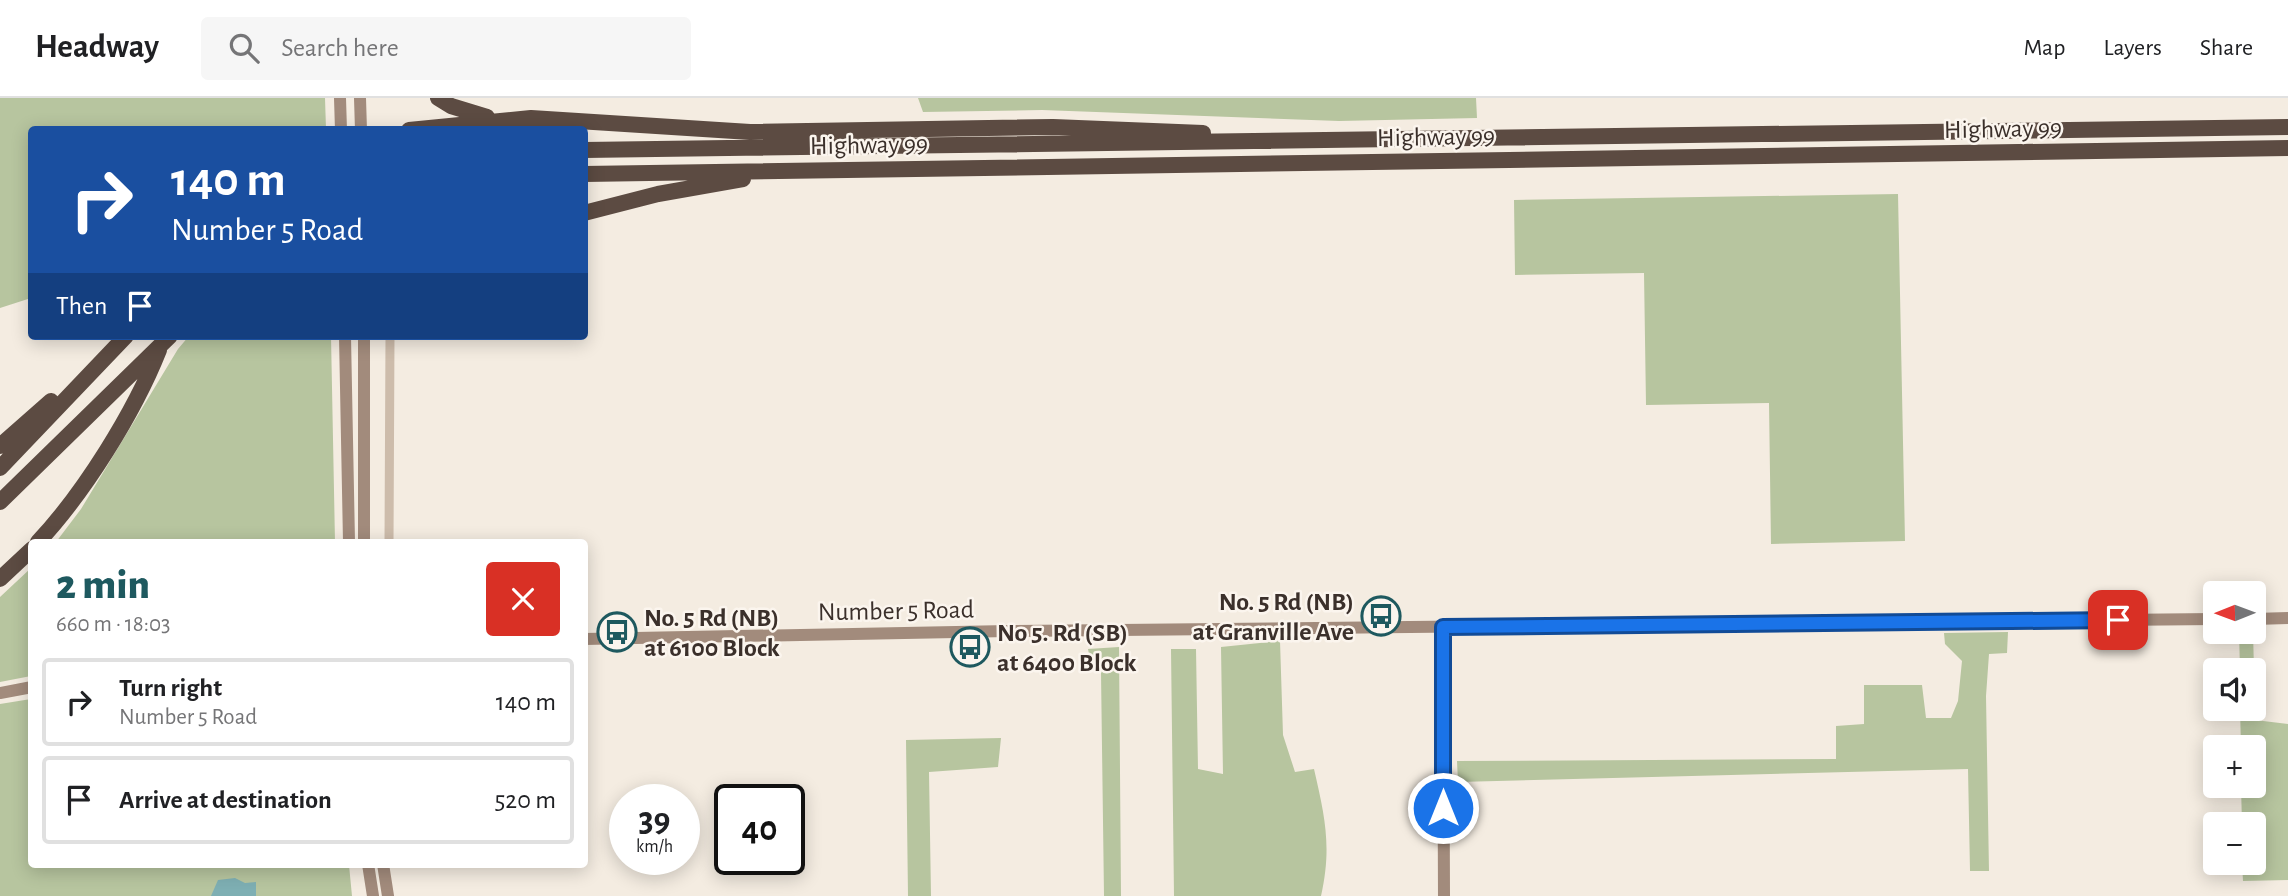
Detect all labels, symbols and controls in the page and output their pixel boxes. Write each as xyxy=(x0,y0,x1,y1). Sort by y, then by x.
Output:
search box xyxy=(201,17,691,80)
icon: search xyxy=(225,29,263,67)
text: Headway xyxy=(35,31,159,64)
text: Search here xyxy=(281,35,399,61)
text: Map xyxy=(2023,36,2065,60)
text: Layers xyxy=(2103,36,2162,60)
text: Share xyxy=(2200,36,2253,60)
street label: Highway 99 xyxy=(1944,115,2062,143)
street label: Highway 99 xyxy=(1377,123,1495,151)
street label: Highway 99 xyxy=(810,131,928,159)
icon: right xyxy=(56,154,147,245)
text: 140 m xyxy=(171,156,286,205)
text: Number 5 Road xyxy=(171,214,363,246)
icon: arrive xyxy=(121,287,159,325)
text: Then xyxy=(56,293,107,319)
button: close xyxy=(486,562,560,636)
text: 2 min xyxy=(56,564,150,606)
north arrow xyxy=(2203,581,2266,644)
map controls xyxy=(2203,581,2266,875)
place label: No. 5 Rd (NB) at Granville Ave xyxy=(1193,589,1354,645)
pin xyxy=(2088,590,2148,650)
bus stop icon: No. 5 Rd (NB) at Granville Ave xyxy=(1360,595,1402,637)
street label: Number 5 Road xyxy=(818,597,974,625)
icon: arrive xyxy=(2099,601,2137,639)
place label: No. 5 Rd (NB) at 6100 Block xyxy=(644,605,780,661)
bus stop icon: No. 5 Rd (NB) at 6100 Block xyxy=(596,611,638,653)
text: 660 m · 18:03 xyxy=(56,613,171,636)
place label: No 5. Rd (SB) at 6400 Block xyxy=(997,620,1137,676)
bus stop icon: No 5. Rd (SB) at 6400 Block xyxy=(949,626,991,668)
button: sound xyxy=(2203,658,2266,721)
text: Turn right xyxy=(119,675,222,701)
icon: right xyxy=(60,683,98,721)
text: 140 m xyxy=(496,689,556,715)
text: Number 5 Road xyxy=(119,706,257,729)
button: + xyxy=(2203,735,2266,798)
position arrow xyxy=(1406,771,1480,845)
icon: arrive xyxy=(60,781,98,819)
speed limit sign: 40 xyxy=(714,784,805,875)
text: Arrive at destination xyxy=(119,787,332,813)
text: 520 m xyxy=(494,787,556,813)
text: 39 xyxy=(638,803,670,838)
button: − xyxy=(2203,812,2266,875)
text: km/h xyxy=(636,838,673,856)

